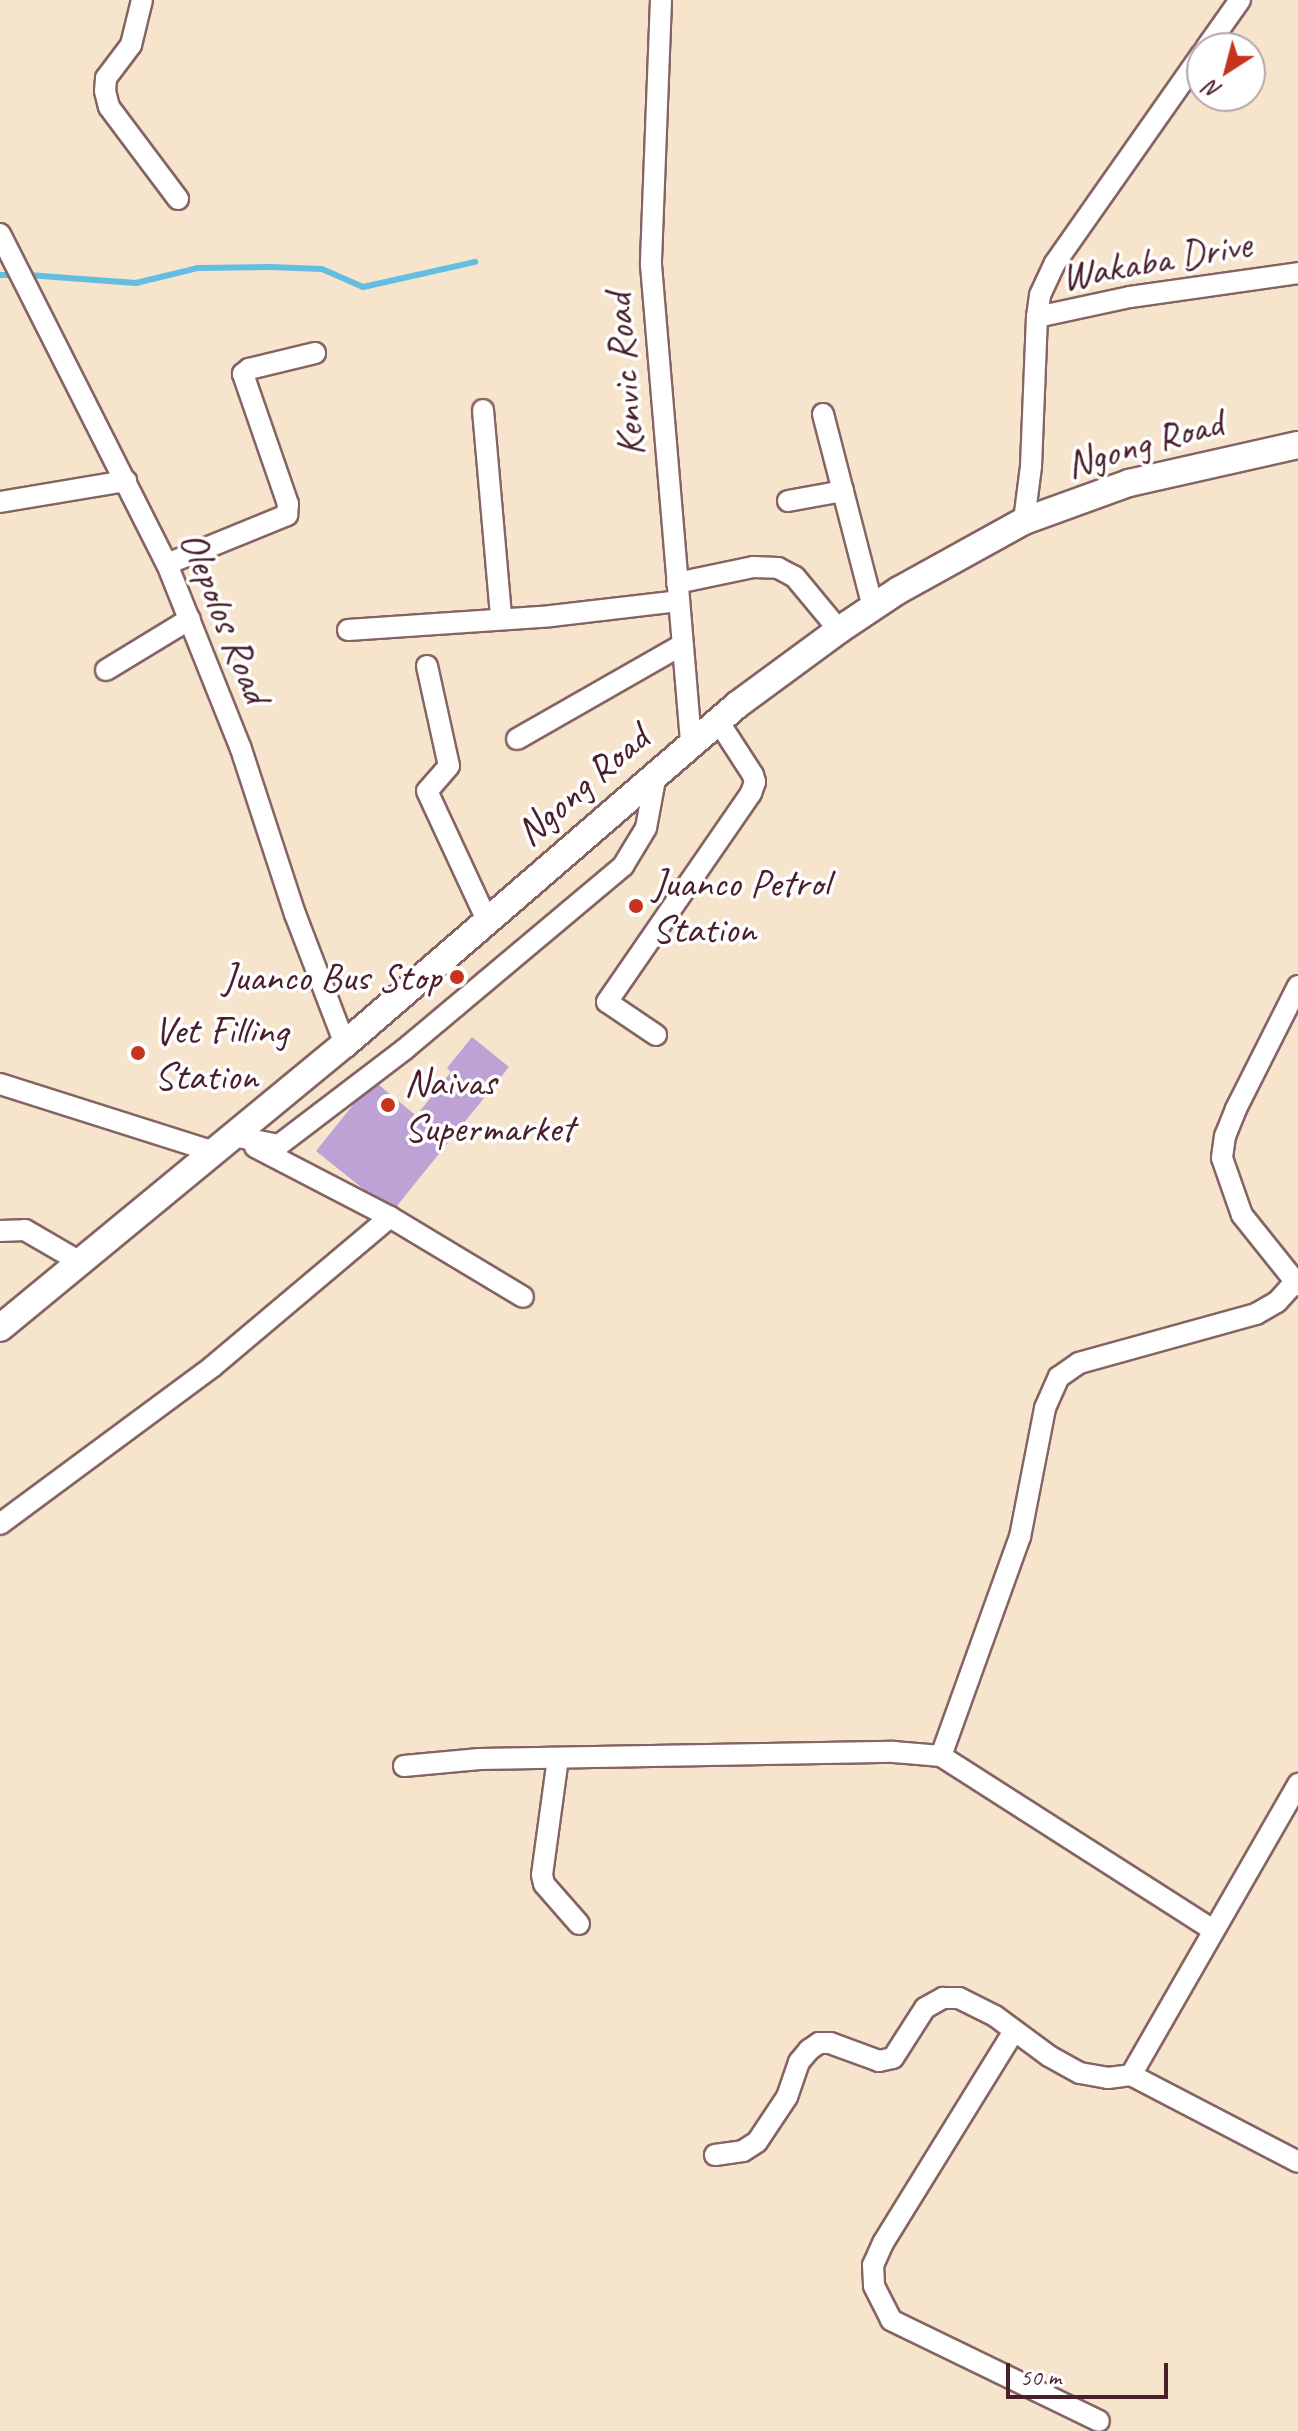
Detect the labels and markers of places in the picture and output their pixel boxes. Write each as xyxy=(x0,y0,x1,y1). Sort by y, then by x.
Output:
place label: Juanco Petrol Station xyxy=(652,859,829,953)
marker: Juanco Petrol Station xyxy=(627,897,645,915)
place label: Juanco Bus Stop xyxy=(221,953,441,1001)
marker: Juanco Bus Stop xyxy=(448,968,466,986)
place label: Vet Filling Station xyxy=(154,1006,288,1100)
marker: Vet Filling Station xyxy=(129,1044,147,1062)
place label: Naivas Supermarket xyxy=(404,1058,574,1152)
marker: Naivas Supermarket xyxy=(379,1096,397,1114)

